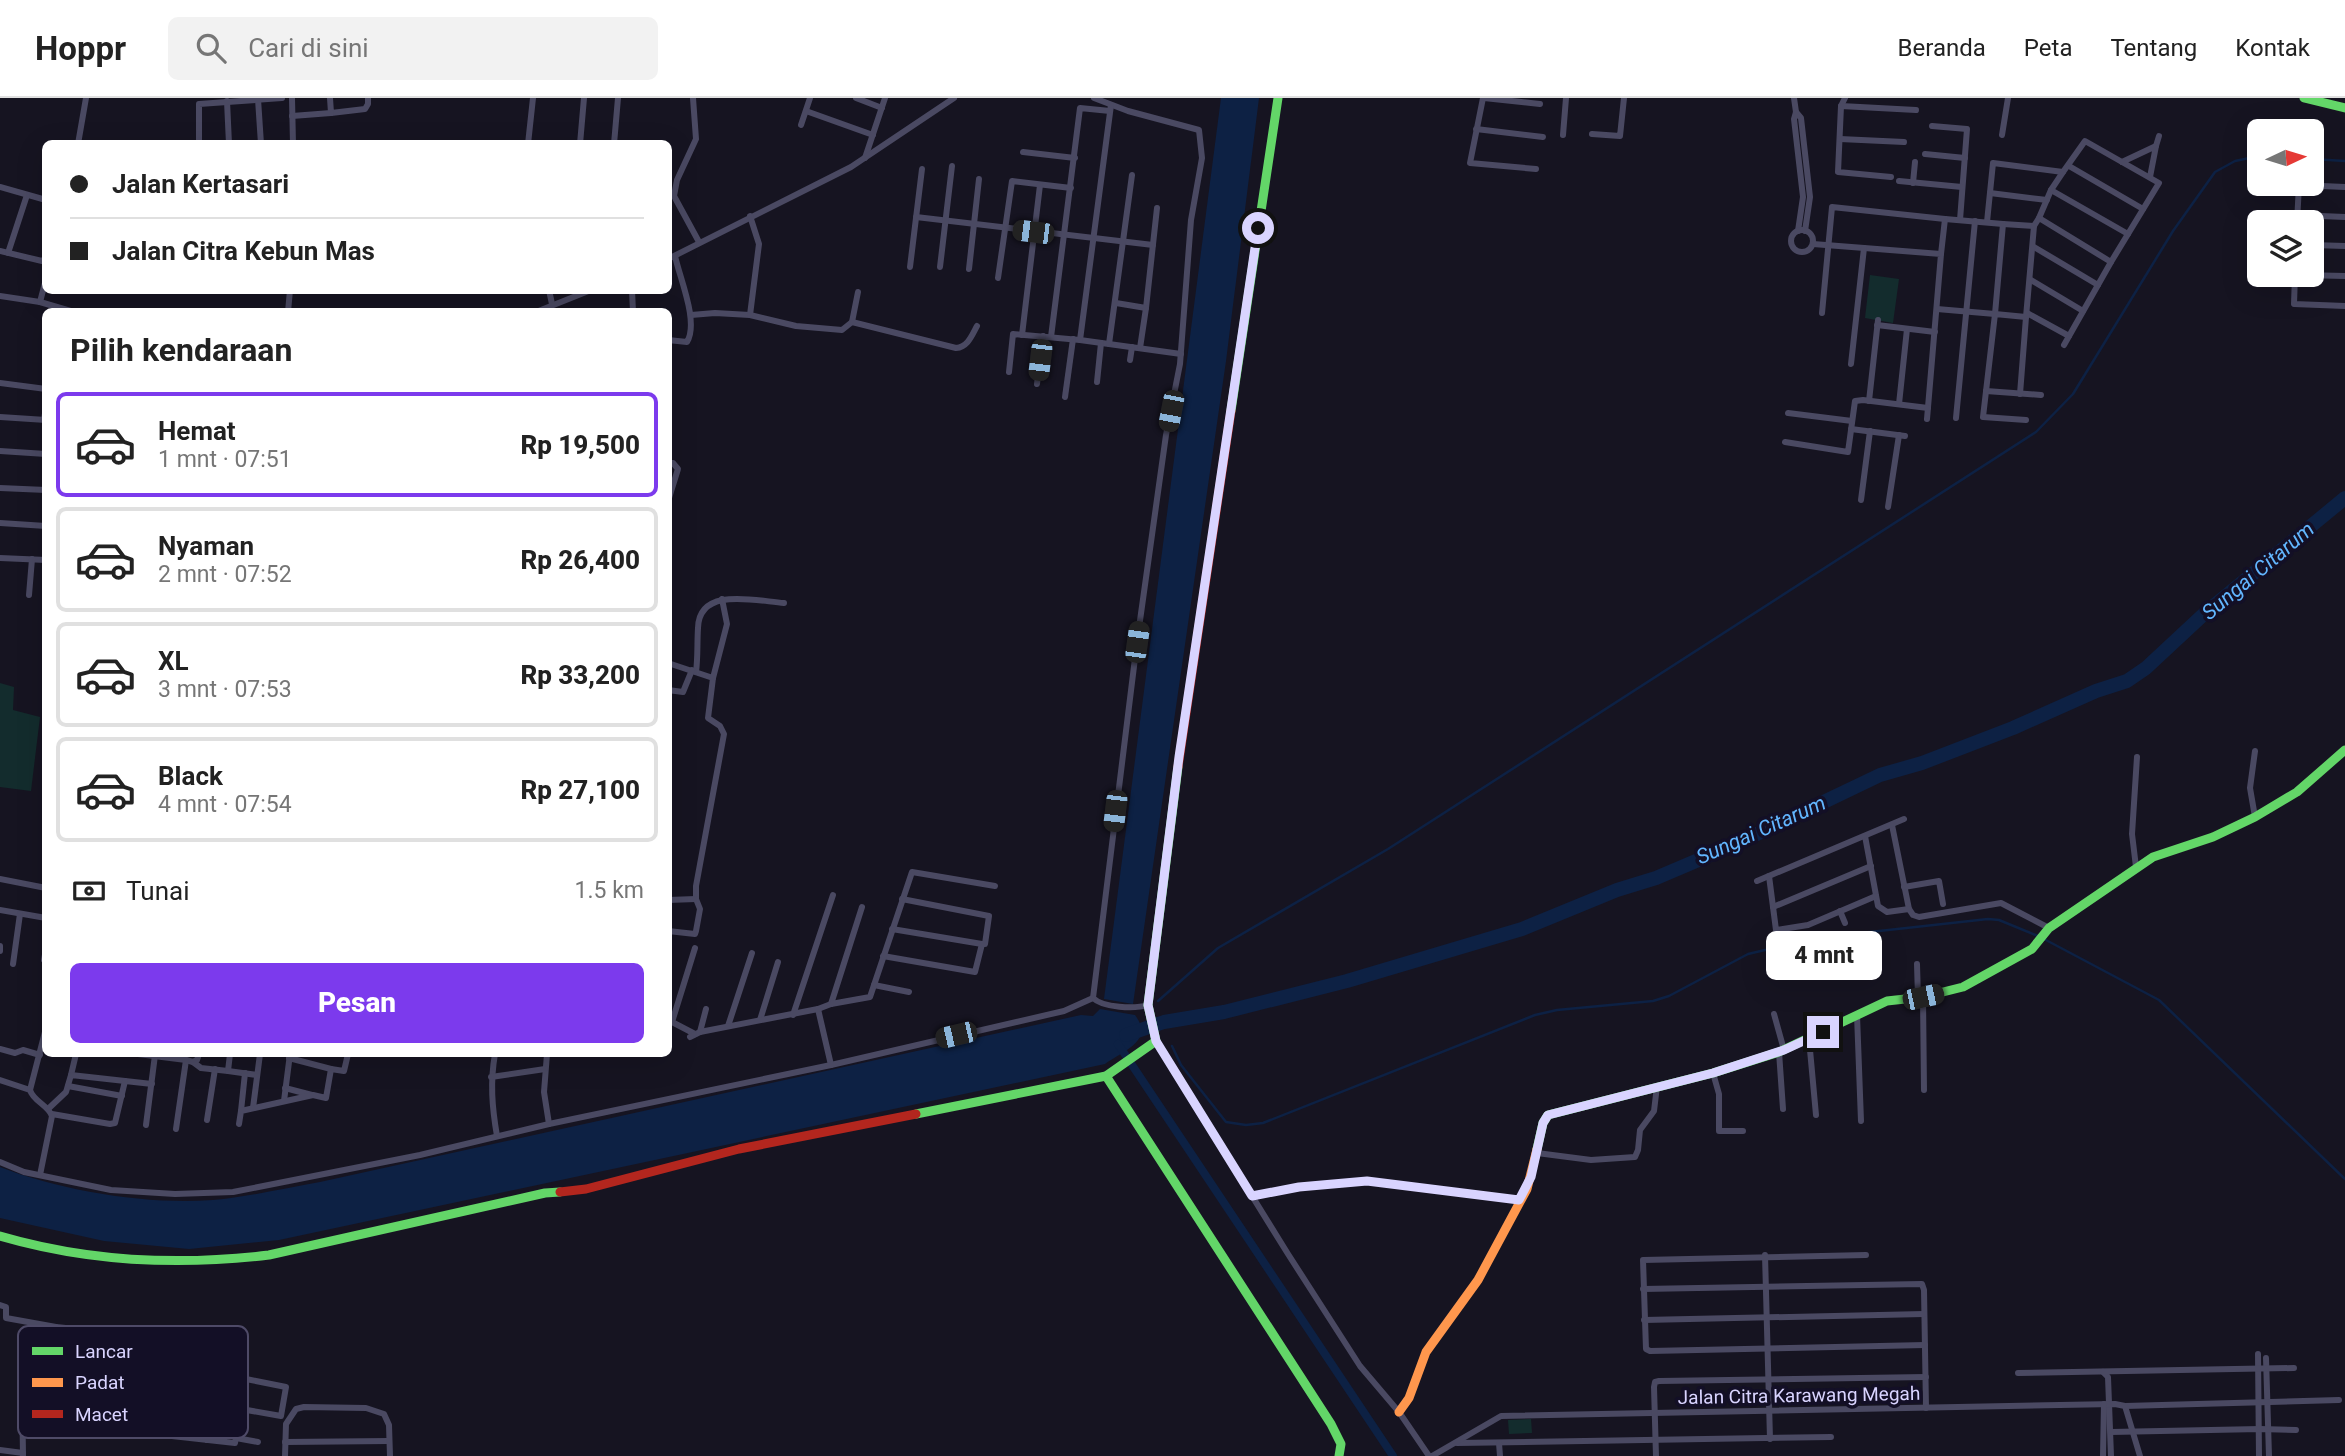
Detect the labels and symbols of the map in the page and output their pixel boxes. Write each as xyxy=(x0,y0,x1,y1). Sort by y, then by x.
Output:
north arrow xyxy=(2247,119,2324,196)
route start xyxy=(1242,212,1274,244)
car xyxy=(1011,219,1056,245)
car xyxy=(1028,338,1053,382)
car xyxy=(1157,388,1186,434)
water label: Sungai Citarum xyxy=(2197,517,2319,625)
car xyxy=(1124,620,1151,664)
car xyxy=(1103,789,1128,833)
water label: Sungai Citarum xyxy=(1693,791,1829,869)
callout: 4 mnt xyxy=(1765,930,1881,979)
car xyxy=(1901,982,1946,1012)
route end xyxy=(1807,1016,1839,1048)
car xyxy=(934,1020,979,1050)
legend xyxy=(18,1326,248,1438)
text: Lancar xyxy=(75,1340,133,1363)
text: Padat xyxy=(75,1371,125,1394)
street label: Jalan Citra Karawang Megah xyxy=(1678,1382,1920,1409)
text: Macet xyxy=(75,1403,128,1426)

